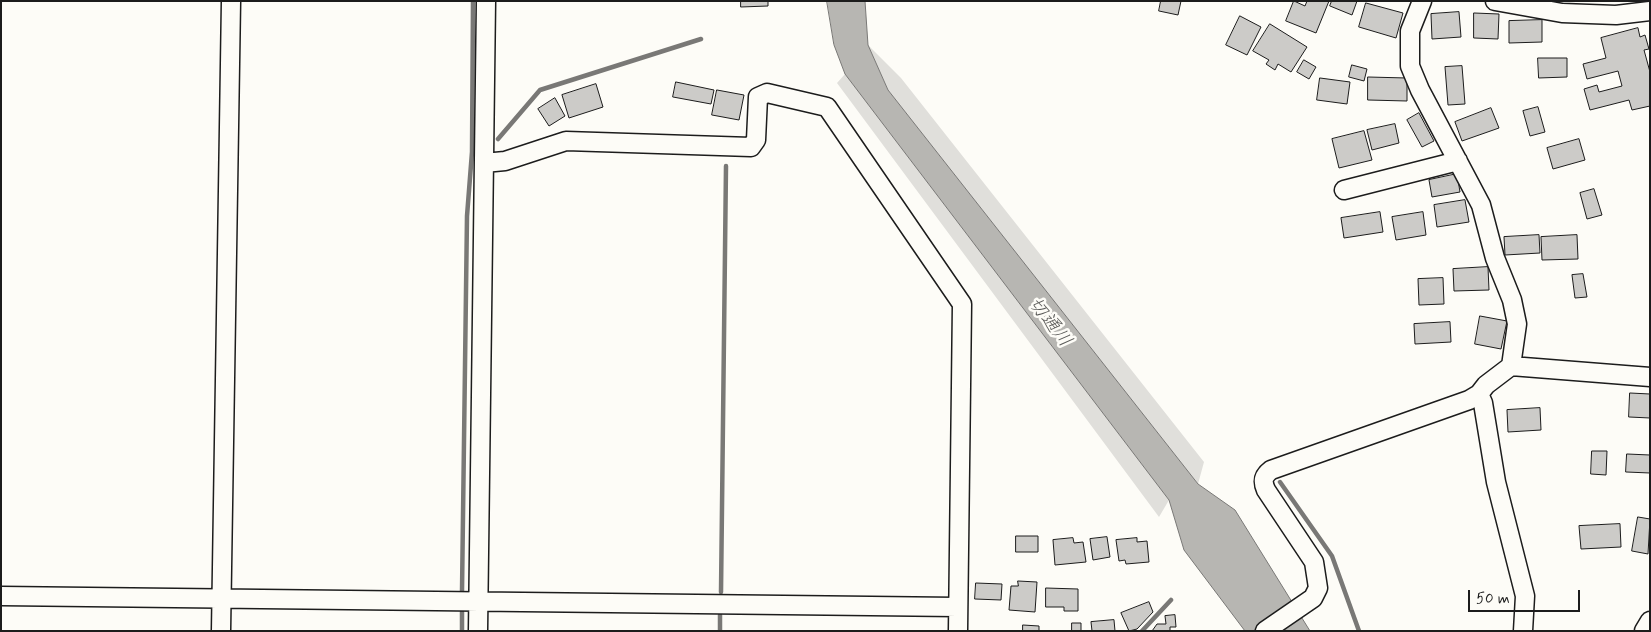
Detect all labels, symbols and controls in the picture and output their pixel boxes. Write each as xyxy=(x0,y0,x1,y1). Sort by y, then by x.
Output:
water label: 切通川 xyxy=(1022,294,1076,352)
scale bar xyxy=(1471,580,1584,612)
text: 50 m xyxy=(1476,589,1510,609)

